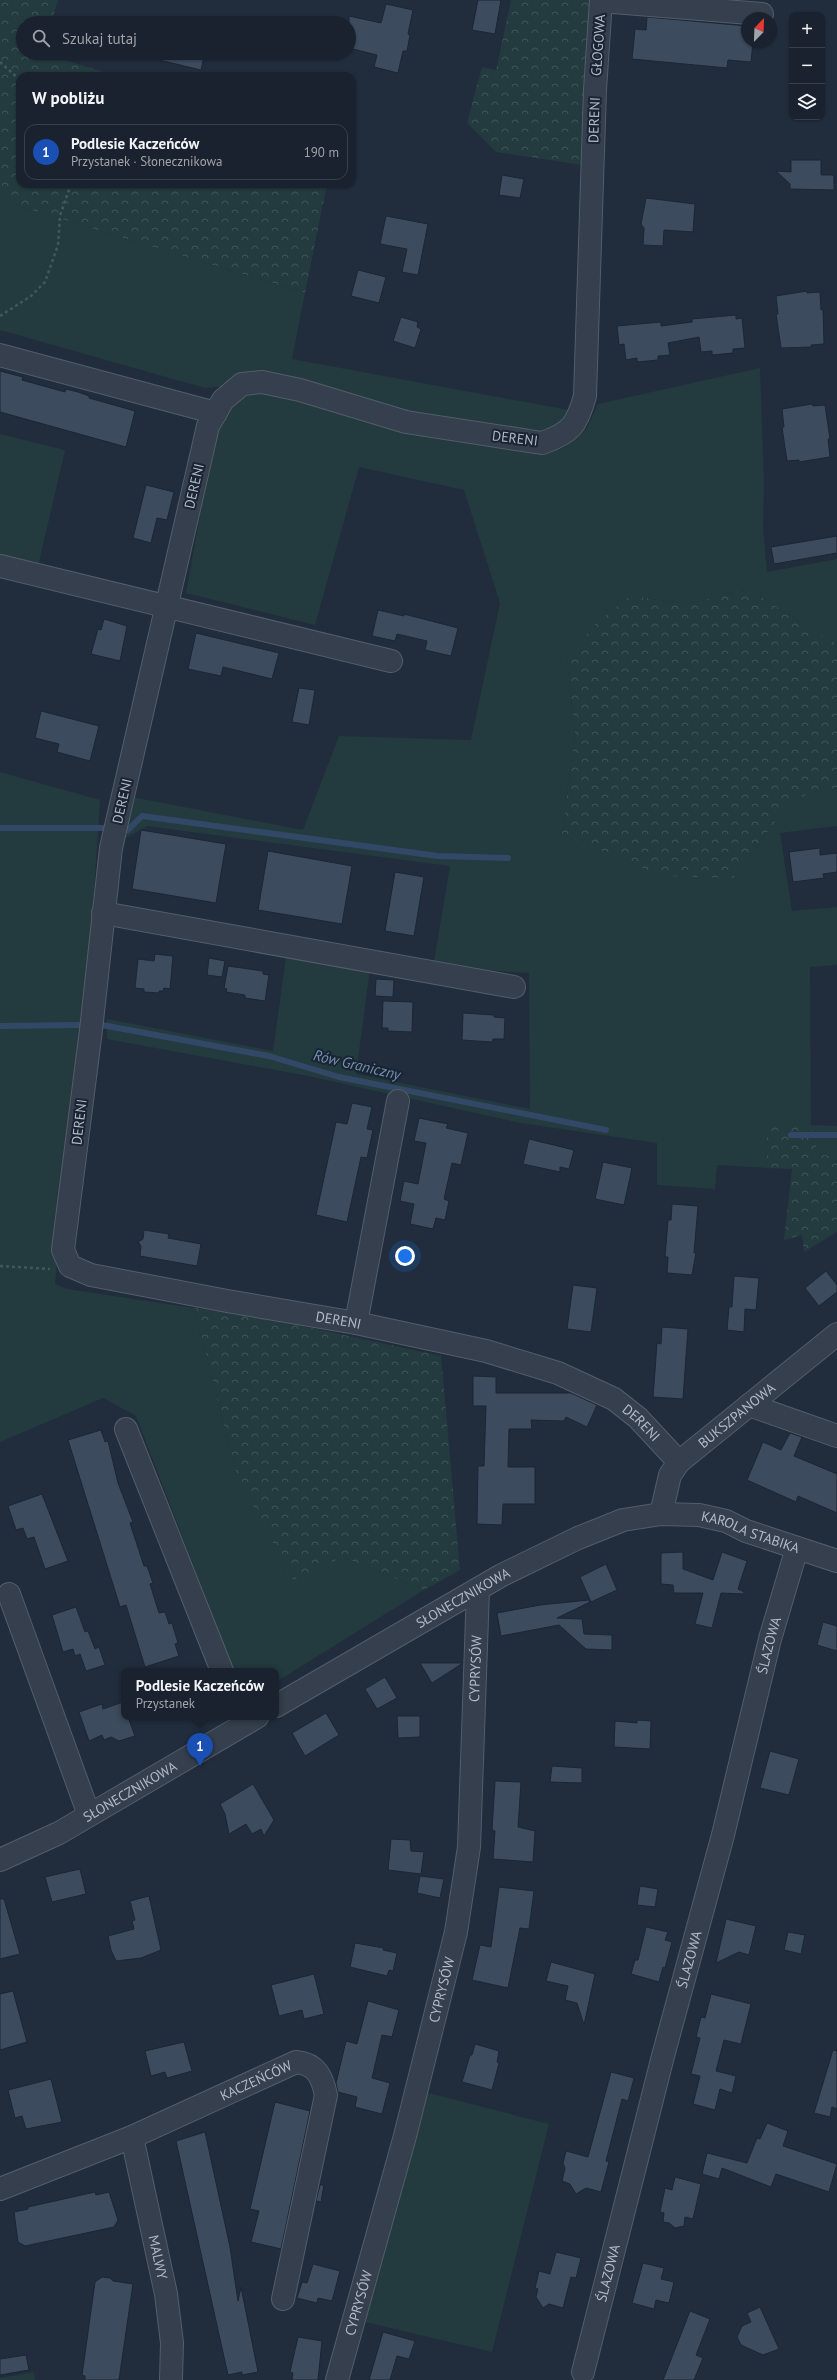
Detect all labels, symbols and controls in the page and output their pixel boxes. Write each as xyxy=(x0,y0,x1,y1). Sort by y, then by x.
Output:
north arrow xyxy=(741,12,777,48)
map controls xyxy=(789,12,825,120)
button: + xyxy=(789,12,825,48)
street label: GŁOGOWA xyxy=(587,13,609,76)
search box xyxy=(16,16,356,60)
icon: search xyxy=(30,27,52,49)
text: Szukaj tutaj xyxy=(62,29,137,48)
button: − xyxy=(789,48,825,84)
button: layers xyxy=(789,84,825,120)
text: W pobliżu xyxy=(32,87,104,109)
street label: DERENI xyxy=(584,97,604,143)
text: Podlesie Kaczeńców xyxy=(71,134,199,153)
text: 1 xyxy=(42,144,50,161)
text: 190 m xyxy=(304,144,339,161)
text: Przystanek · Słonecznikowa xyxy=(71,153,222,170)
street label: DERENI xyxy=(491,426,539,450)
street label: DERENI xyxy=(180,462,208,510)
street label: DERENI xyxy=(108,777,136,825)
water label: Rów Graniczny xyxy=(312,1045,404,1084)
street label: DERENI xyxy=(67,1098,91,1146)
your location xyxy=(395,1246,415,1266)
street label: DERENI xyxy=(314,1307,363,1333)
street label: BUKSZPANOWA xyxy=(694,1378,780,1452)
street label: DERENI xyxy=(619,1400,664,1445)
street label: KAROLA STABIKA xyxy=(700,1507,803,1557)
street label: SŁONECZNIKOWA xyxy=(413,1563,514,1632)
street label: ŚLAZOWA xyxy=(753,1614,785,1676)
street label: CYPRYSÓW xyxy=(465,1635,485,1702)
popup xyxy=(121,1668,279,1720)
text: Podlesie Kaczeńców xyxy=(136,1676,264,1695)
text: Przystanek xyxy=(136,1695,195,1712)
pin: 1 xyxy=(187,1733,213,1766)
street label: SŁONECZNIKOWA xyxy=(80,1757,181,1826)
street label: ŚLAZOWA xyxy=(673,1928,706,1990)
street label: CYPRYSÓW xyxy=(425,1955,458,2024)
street label: KACZEŃCÓW xyxy=(217,2056,295,2105)
street label: MALWY xyxy=(144,2233,172,2281)
street label: ŚLAZOWA xyxy=(592,2242,624,2304)
street label: CYPRYSÓW xyxy=(341,2268,376,2338)

